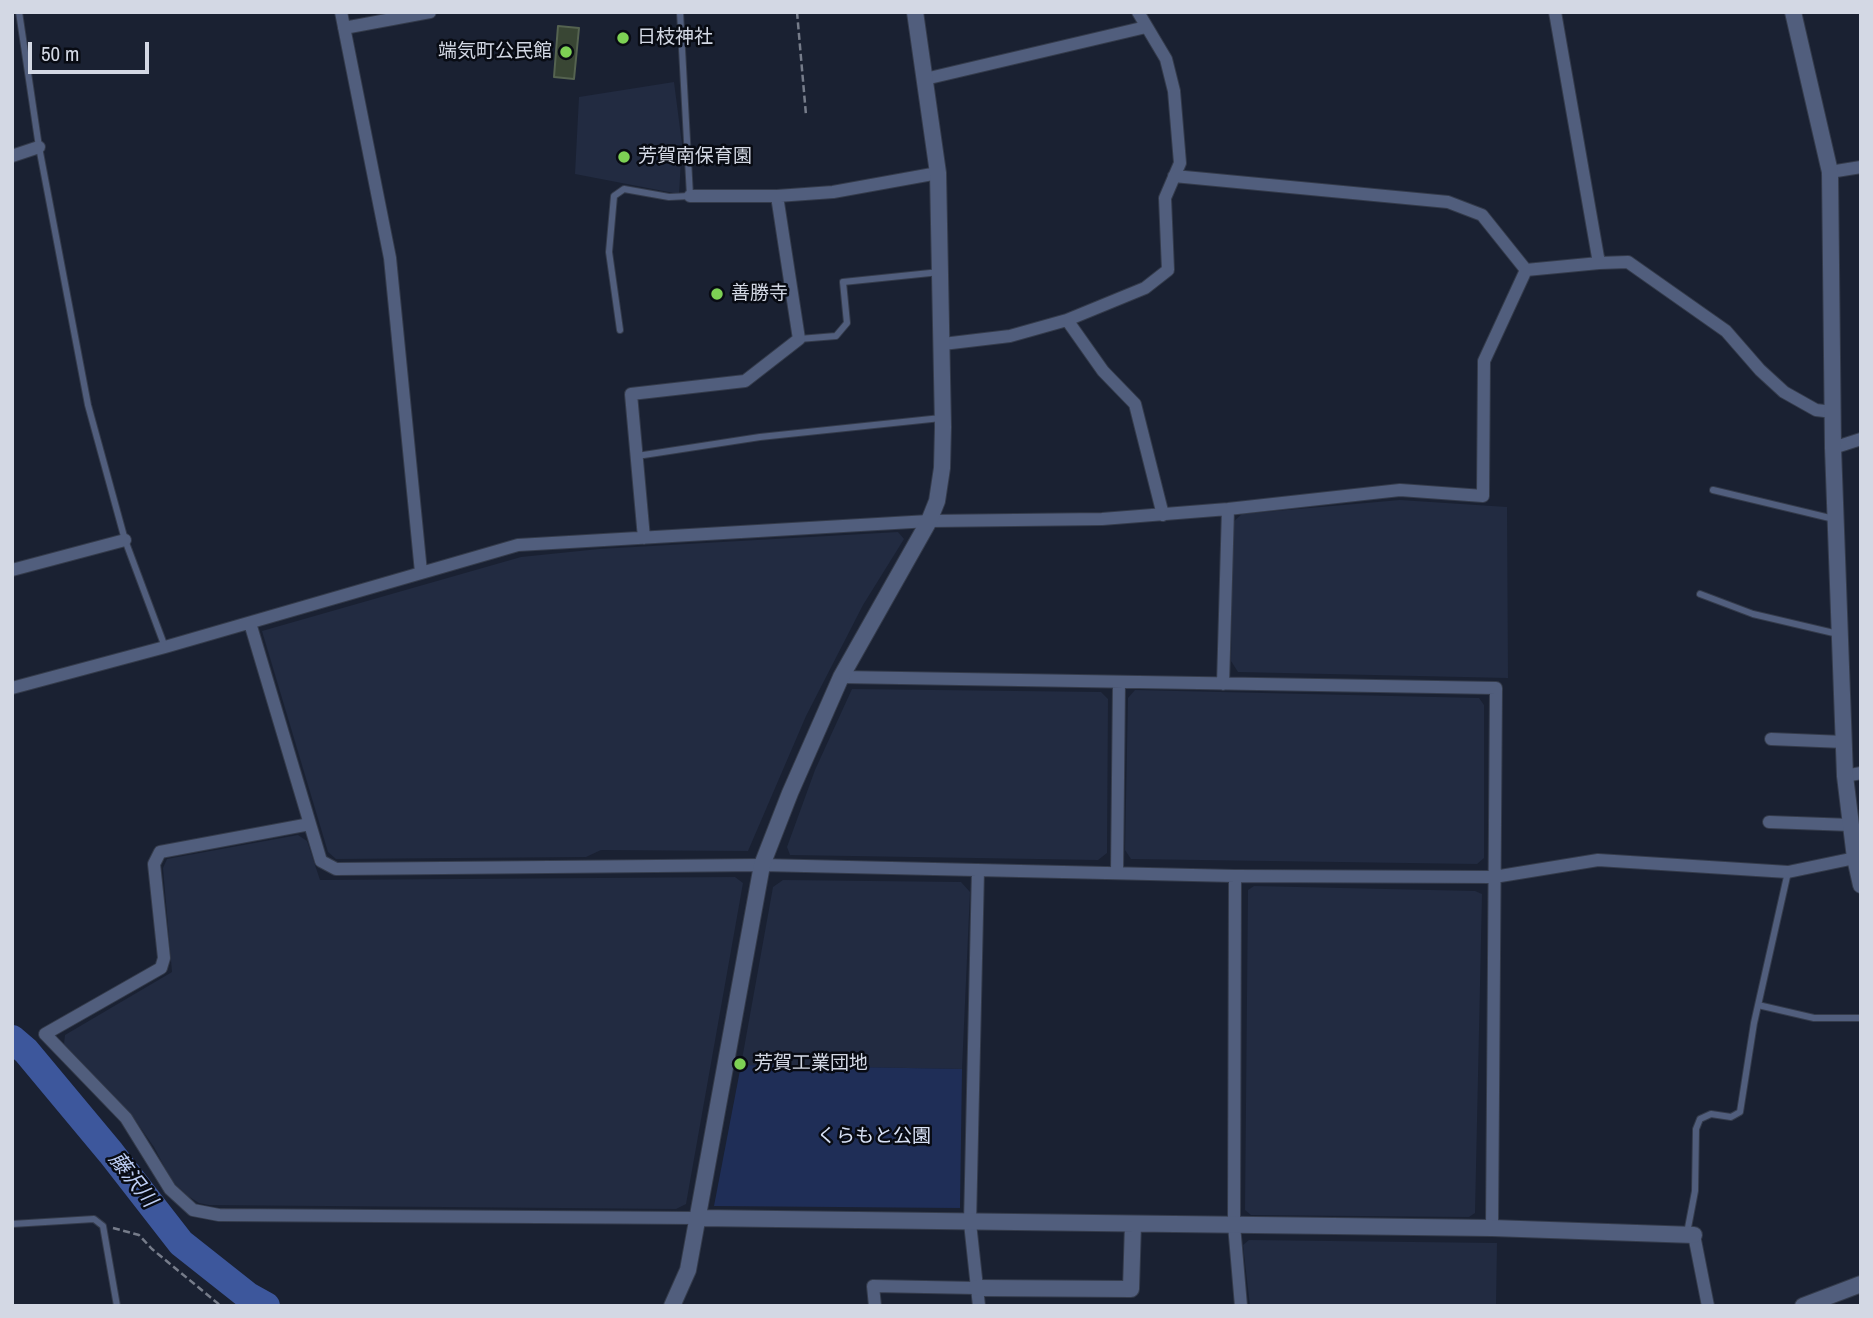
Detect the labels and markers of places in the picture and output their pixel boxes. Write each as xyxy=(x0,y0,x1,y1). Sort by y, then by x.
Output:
place label: 日枝神社 xyxy=(637,27,713,49)
marker: 日枝神社 xyxy=(615,30,631,46)
place label: 端気町公民館 xyxy=(438,41,552,63)
marker: 端気町公民館 xyxy=(558,44,574,60)
place label: 芳賀南保育園 xyxy=(638,146,752,168)
marker: 芳賀南保育園 xyxy=(616,149,632,165)
place label: 善勝寺 xyxy=(731,283,788,305)
marker: 善勝寺 xyxy=(709,286,725,302)
place label: 芳賀工業団地 xyxy=(754,1053,868,1075)
marker: 芳賀工業団地 xyxy=(732,1056,748,1072)

